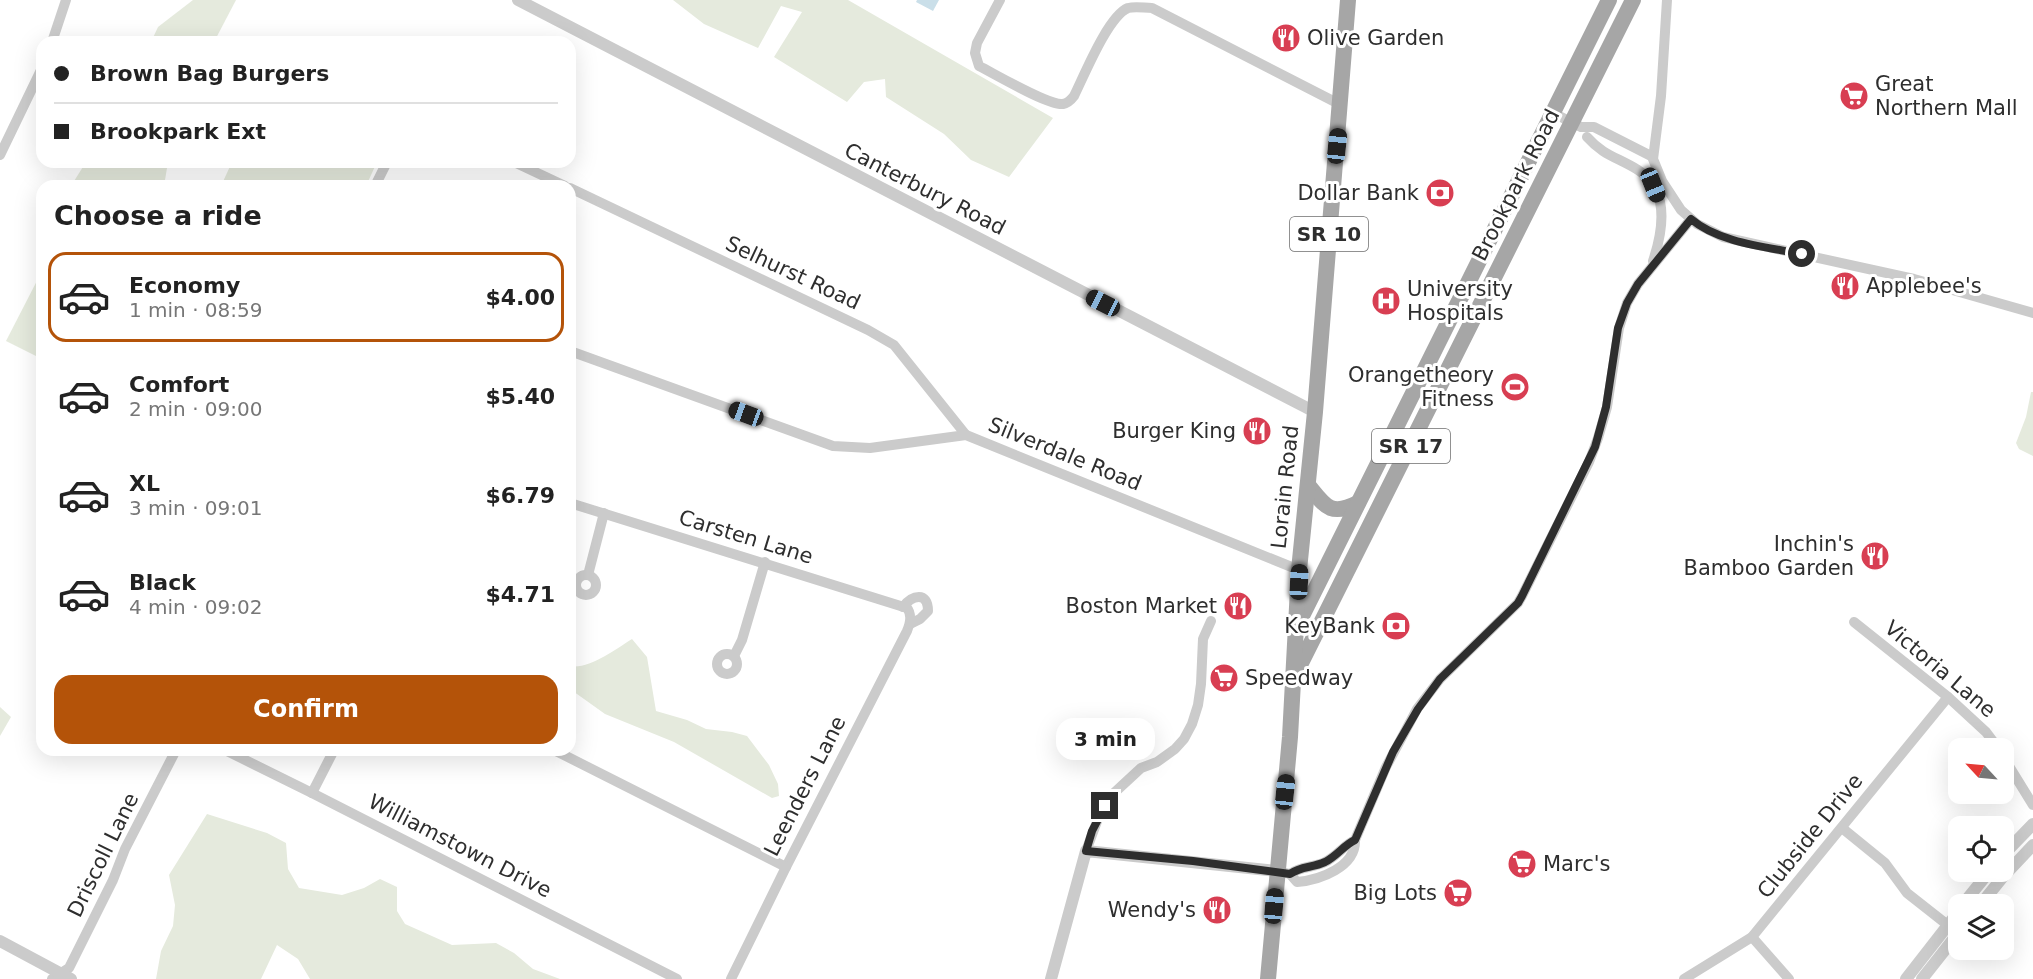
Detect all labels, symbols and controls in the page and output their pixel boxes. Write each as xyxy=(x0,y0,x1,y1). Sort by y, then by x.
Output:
restaurant icon: Olive Garden xyxy=(1270,22,1302,54)
place label: Olive Garden xyxy=(1307,26,1444,50)
text: Brown Bag Burgers xyxy=(90,61,329,86)
place label: Great Northern Mall xyxy=(1875,72,2018,120)
supermarket icon: Great Northern Mall xyxy=(1838,80,1870,112)
street label: Brookpark Road xyxy=(1467,105,1565,265)
text: Brookpark Ext xyxy=(90,119,266,144)
car xyxy=(1326,127,1348,165)
street label: Canterbury Road xyxy=(840,138,1010,240)
car xyxy=(1638,165,1668,205)
bank icon: Dollar Bank xyxy=(1424,177,1456,209)
place label: Dollar Bank xyxy=(1297,181,1420,205)
text: Choose a ride xyxy=(54,200,262,231)
road number: SR 10 xyxy=(1290,217,1368,251)
street label: Selhurst Road xyxy=(722,231,864,315)
route start xyxy=(1788,240,1815,267)
icon: car xyxy=(57,270,111,324)
restaurant icon: Applebee's xyxy=(1829,270,1861,302)
text: Economy xyxy=(129,273,240,298)
place label: Applebee's xyxy=(1866,274,1982,298)
place label: University Hospitals xyxy=(1407,277,1513,325)
text: $4.00 xyxy=(485,285,555,310)
hospital icon: University Hospitals xyxy=(1370,285,1402,317)
car xyxy=(1083,287,1123,319)
text: 1 min · 08:59 xyxy=(129,298,263,322)
place label: Orangetheory Fitness xyxy=(1348,363,1494,411)
icon: car xyxy=(57,369,111,423)
sports icon: Orangetheory Fitness xyxy=(1499,371,1531,403)
text: Comfort xyxy=(129,372,229,397)
text: $5.40 xyxy=(485,384,555,409)
text: 2 min · 09:00 xyxy=(129,397,263,421)
car xyxy=(726,399,766,429)
street label: Silverdale Road xyxy=(985,412,1145,496)
restaurant icon: Burger King xyxy=(1241,415,1273,447)
place label: Burger King xyxy=(1112,419,1236,443)
street label: Lorain Road xyxy=(1267,424,1303,550)
road number: SR 17 xyxy=(1372,429,1450,463)
icon: car xyxy=(57,468,111,522)
text: XL xyxy=(129,471,160,496)
text: $6.79 xyxy=(485,483,555,508)
text: 3 min · 09:01 xyxy=(129,496,263,520)
street label: Carsten Lane xyxy=(676,505,816,569)
place label: Inchin's Bamboo Garden xyxy=(1684,532,1854,580)
restaurant icon: Inchin's Bamboo Garden xyxy=(1859,540,1891,572)
car xyxy=(1289,564,1309,600)
icon: car xyxy=(57,567,111,621)
text: Black xyxy=(129,570,196,595)
text: $4.71 xyxy=(485,582,555,607)
restaurant icon: Boston Market xyxy=(1222,590,1254,622)
place label: Boston Market xyxy=(1066,594,1217,618)
text: 4 min · 09:02 xyxy=(129,595,263,619)
bank icon: KeyBank xyxy=(1380,610,1412,642)
place label: KeyBank xyxy=(1284,614,1376,638)
street label: Victoria Lane xyxy=(1880,616,2000,722)
supermarket icon: Speedway xyxy=(1208,662,1240,694)
place label: Speedway xyxy=(1245,666,1353,690)
button: Confirm xyxy=(54,675,558,744)
street label: Leenders Lane xyxy=(759,712,851,860)
callout: 3 min xyxy=(1056,719,1154,761)
text: 3 min xyxy=(1074,727,1137,751)
north arrow xyxy=(1948,738,2014,804)
map controls xyxy=(1948,738,2014,960)
street label: Clubside Drive xyxy=(1753,769,1867,903)
car xyxy=(1274,773,1296,811)
street label: Driscoll Lane xyxy=(63,789,143,921)
street label: Williamstown Drive xyxy=(364,789,556,903)
route end xyxy=(1091,792,1118,819)
button: locate xyxy=(1948,816,2014,882)
supermarket icon: Marc's xyxy=(1506,848,1538,880)
place label: Marc's xyxy=(1543,852,1610,876)
supermarket icon: Big Lots xyxy=(1442,877,1474,909)
place label: Big Lots xyxy=(1353,881,1437,905)
car xyxy=(1263,887,1285,925)
restaurant icon: Wendy's xyxy=(1201,894,1233,926)
button: layers xyxy=(1948,894,2014,960)
place label: Wendy's xyxy=(1108,898,1196,922)

